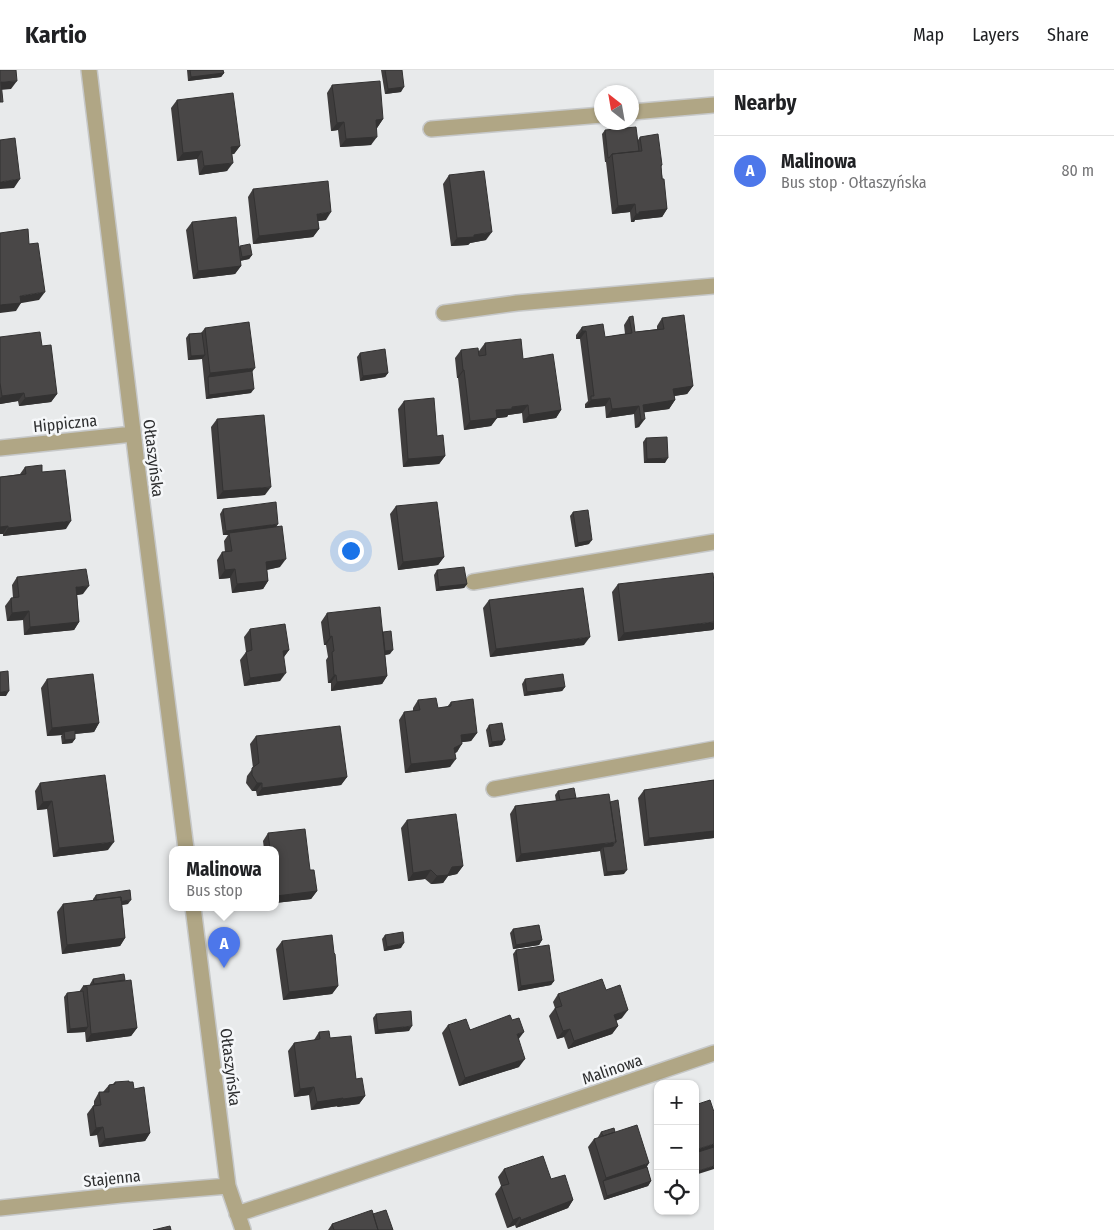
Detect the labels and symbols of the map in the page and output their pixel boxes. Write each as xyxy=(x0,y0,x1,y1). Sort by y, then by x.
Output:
north arrow xyxy=(594,85,639,130)
street label: Hippiczna xyxy=(32,411,98,436)
street label: Ołtaszyńska xyxy=(139,418,168,498)
your location xyxy=(338,538,364,564)
pin: A xyxy=(208,927,240,968)
street label: Ołtaszyńska xyxy=(216,1027,245,1107)
street label: Malinowa xyxy=(580,1050,645,1089)
street label: Stajenna xyxy=(83,1166,142,1191)

